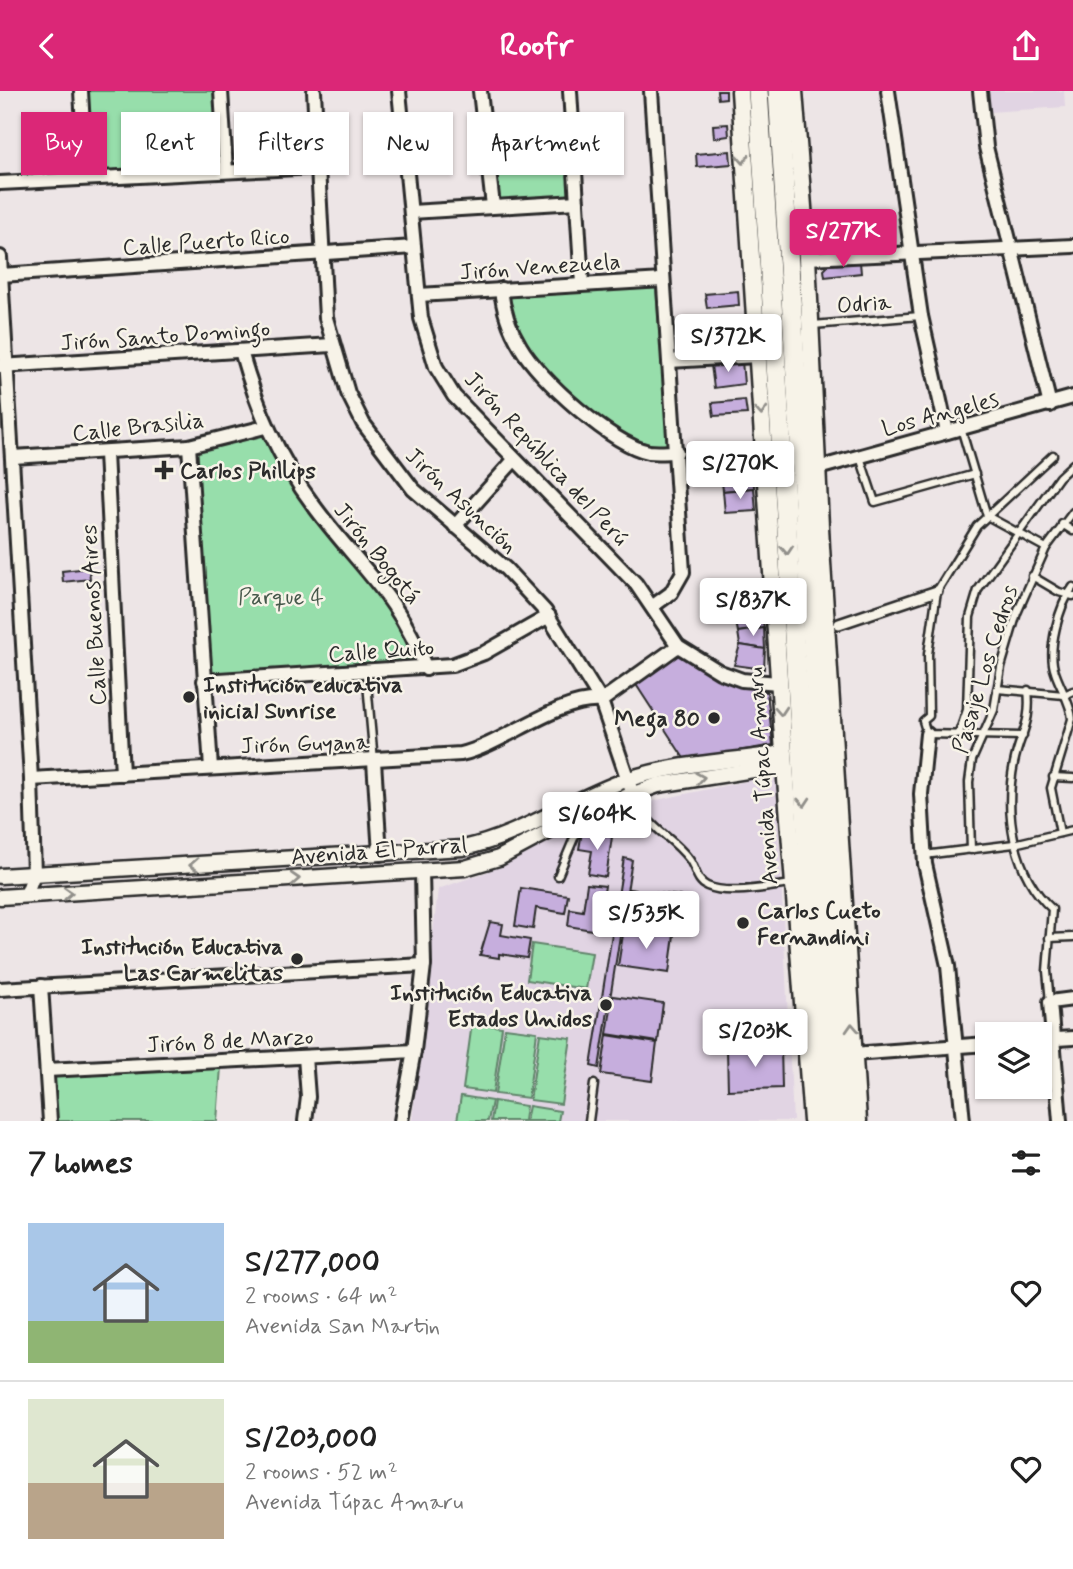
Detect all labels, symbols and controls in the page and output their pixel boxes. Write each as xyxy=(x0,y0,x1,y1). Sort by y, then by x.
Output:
text: Roofr xyxy=(500,25,573,67)
icon: back xyxy=(28,27,66,65)
icon: share xyxy=(1007,27,1045,65)
chip: Buy xyxy=(21,112,107,175)
chip: Rent xyxy=(121,112,220,175)
chip: Filters xyxy=(234,112,349,175)
chip: New xyxy=(363,112,453,175)
chip: Apartment xyxy=(467,112,624,175)
one-way arrow xyxy=(736,154,751,165)
pin: S/277K xyxy=(786,209,900,269)
text: S/277K xyxy=(806,217,880,247)
street label: Calle Puerto Rico xyxy=(122,222,291,264)
street label: Jirón Venezuela xyxy=(459,247,622,289)
street label: Odria xyxy=(836,288,893,322)
street label: Jirón Santo Domingo xyxy=(59,315,271,361)
pin: S/372K xyxy=(671,315,785,374)
text: S/372K xyxy=(691,322,765,352)
street label: Jirón República del Perú xyxy=(457,366,634,553)
street label: Los Angeles xyxy=(879,385,1002,445)
one-way arrow xyxy=(753,405,768,416)
street label: Calle Brasilia xyxy=(71,406,206,450)
pin: S/270K xyxy=(683,441,797,501)
street label: Jirón Asunción xyxy=(398,442,523,561)
text: S/270K xyxy=(702,449,778,479)
place label: Carlos Phillips xyxy=(180,457,316,487)
marker: Carlos Phillips xyxy=(154,460,174,480)
street label: Jirón Bogotá xyxy=(324,497,427,613)
street label: Calle Buenos Aires xyxy=(75,523,115,706)
one-way arrow xyxy=(779,545,794,556)
pin: S/837K xyxy=(696,579,810,638)
street label: Pasaje Los Cedros xyxy=(946,582,1026,757)
park label: Parque 4 xyxy=(238,583,324,613)
text: S/837K xyxy=(716,586,790,616)
street label: Calle Quito xyxy=(327,633,435,671)
street label: Avenida Túpac Amaru xyxy=(741,666,787,886)
place label: Institución educativa inicial Sunrise xyxy=(203,671,403,727)
marker: Institución educativa inicial Sunrise xyxy=(181,689,197,705)
place label: Mega 80 xyxy=(614,705,700,738)
one-way arrow xyxy=(773,706,788,717)
marker: Mega 80 xyxy=(706,710,722,726)
street label: Jirón Guyana xyxy=(240,728,370,762)
one-way arrow xyxy=(694,771,706,786)
pin: S/604K xyxy=(540,793,654,852)
one-way arrow xyxy=(796,797,811,808)
text: S/604K xyxy=(558,800,636,830)
street label: Avenida El Parral xyxy=(290,831,468,873)
one-way arrow xyxy=(188,857,199,872)
one-way arrow xyxy=(290,872,301,887)
one-way arrow xyxy=(63,886,74,901)
pin: S/535K xyxy=(589,891,703,951)
place label: Carlos Cueto Fernandini xyxy=(757,897,881,953)
text: S/535K xyxy=(608,899,684,929)
marker: Carlos Cueto Fernandini xyxy=(735,915,751,931)
place label: Institución Educativa Las Carmelitas xyxy=(81,933,284,989)
marker: Institución Educativa Las Carmelitas xyxy=(289,951,305,967)
place label: Institución Educativa Estados Unidos xyxy=(390,979,593,1035)
marker: Institución Educativa Estados Unidos xyxy=(598,997,614,1013)
pin: S/203K xyxy=(698,1009,812,1069)
text: S/203K xyxy=(719,1017,791,1047)
map controls xyxy=(975,1022,1052,1099)
button: layers xyxy=(975,1022,1052,1099)
street label: Jirón 8 de Marzo xyxy=(146,1023,314,1061)
one-way arrow xyxy=(845,1023,860,1034)
text: 7 homes xyxy=(28,1144,133,1183)
icon: filters xyxy=(1007,1144,1045,1182)
text: S/277,000 xyxy=(245,1243,380,1282)
icon: home xyxy=(84,1251,168,1335)
icon: heart xyxy=(1007,1274,1045,1312)
text: 2 rooms · 64 m² xyxy=(245,1282,397,1312)
text: Avenida San Martin xyxy=(245,1312,440,1342)
text: S/203,000 xyxy=(245,1419,377,1458)
icon: home xyxy=(84,1427,168,1511)
icon: heart xyxy=(1007,1450,1045,1488)
text: 2 rooms · 52 m² xyxy=(245,1458,398,1488)
text: Avenida Túpac Amaru xyxy=(245,1488,463,1518)

